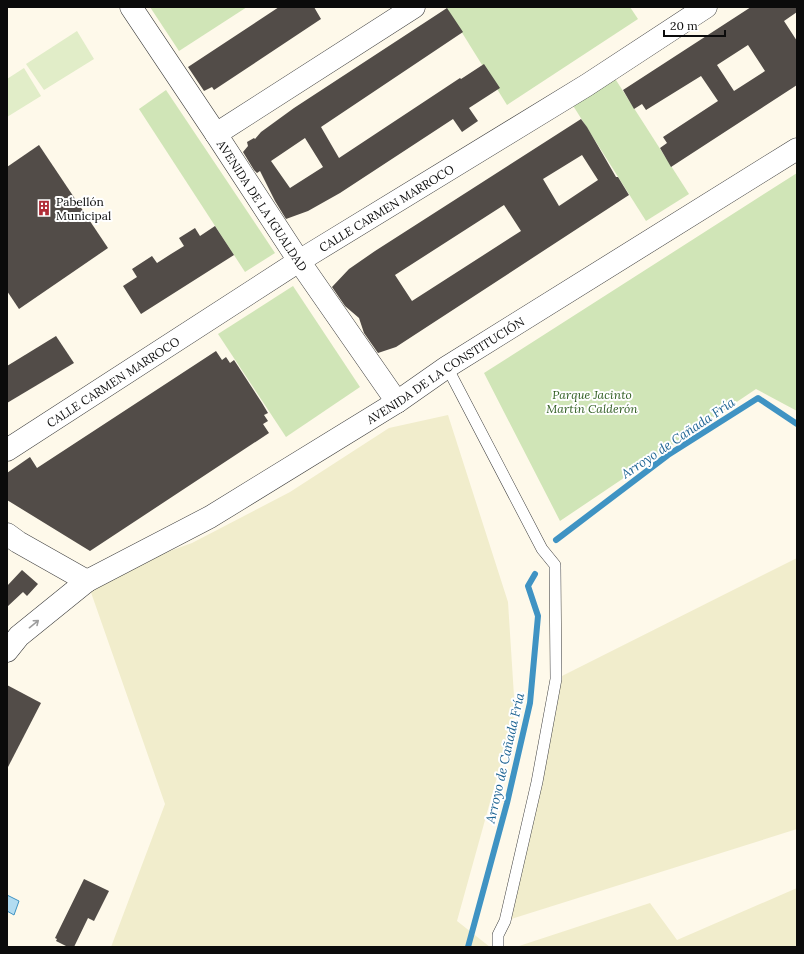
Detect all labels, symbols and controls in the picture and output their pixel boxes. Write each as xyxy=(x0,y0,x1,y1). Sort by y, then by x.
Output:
scale bar xyxy=(664,12,725,38)
text: 20 m xyxy=(670,18,698,33)
street label: AVENIDA DE LA IGUALDAD xyxy=(214,136,311,274)
street label: CALLE CARMEN MARROCO xyxy=(316,161,456,255)
place label: Pabellón Municipal xyxy=(56,194,111,223)
building icon: Pabellón Municipal xyxy=(35,199,53,217)
street label: AVENIDA DE LA CONSTITUCIÓN xyxy=(363,313,527,427)
street label: CALLE CARMEN MARROCO xyxy=(43,333,182,430)
park label: Parque Jacinto Martín Calderón xyxy=(546,387,638,416)
water label: Arroyo de Cañada Fría xyxy=(617,393,739,483)
one-way arrow xyxy=(29,620,40,628)
water label: Arroyo de Cañada Fría xyxy=(481,690,528,826)

